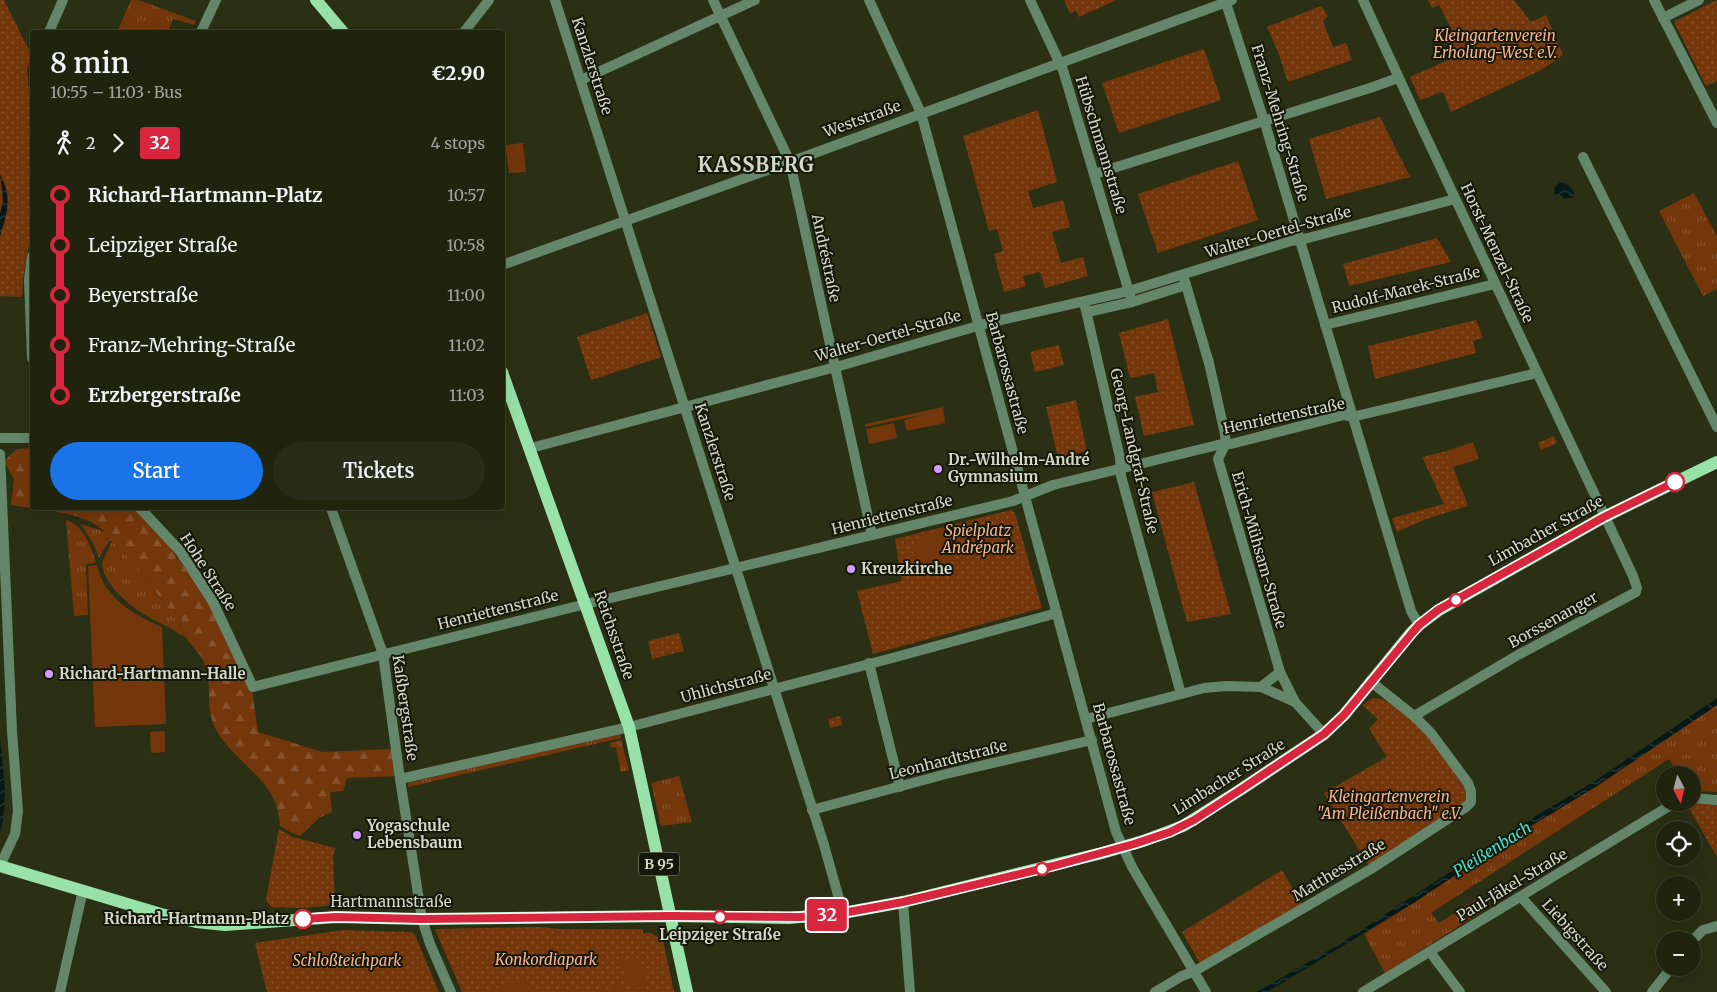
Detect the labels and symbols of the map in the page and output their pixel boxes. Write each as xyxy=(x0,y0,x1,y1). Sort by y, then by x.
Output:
street label: Kanzlerstraße xyxy=(568,15,617,117)
park label: Kleingartenverein Erholung-West e.V. xyxy=(1433,26,1557,62)
street label: Franz-Mehring-Straße xyxy=(1247,42,1314,204)
street label: Hübschmannstraße xyxy=(1071,74,1132,216)
street label: Weststraße xyxy=(819,96,903,142)
district label: KASSBERG xyxy=(697,152,815,177)
street label: Horst-Menzel-Straße xyxy=(1457,180,1538,326)
street label: Walter-Oertel-Straße xyxy=(1202,202,1353,262)
street label: Andréstraße xyxy=(808,211,845,304)
street label: Rudolf-Marek-Straße xyxy=(1330,262,1482,317)
street label: Walter-Oertel-Straße xyxy=(812,306,963,366)
street label: Barbarossastraße xyxy=(982,310,1033,436)
street label: Georg-Landgraf-Straße xyxy=(1106,366,1163,536)
street label: Henriettenstraße xyxy=(1221,393,1347,438)
street label: Kanzlerstraße xyxy=(691,401,740,503)
place label: Dr.-Wilhelm-André Gymnasium xyxy=(948,450,1090,486)
marker: Dr.-Wilhelm-André Gymnasium xyxy=(932,463,944,475)
street label: Erich-Mühsam-Straße xyxy=(1228,469,1291,631)
unlabelled marker xyxy=(1665,472,1685,492)
street label: Henriettenstraße xyxy=(829,490,955,539)
street label: Limbacher Straße xyxy=(1485,491,1607,570)
park label: Spielplatz Andrépark xyxy=(941,521,1015,557)
street label: Hohe Straße xyxy=(176,529,241,614)
place label: Kreuzkirche xyxy=(861,559,952,578)
marker: Kreuzkirche xyxy=(845,563,857,575)
street label: Henriettenstraße xyxy=(435,585,561,634)
street label: Borssenanger xyxy=(1505,587,1601,652)
street label: Reichsstraße xyxy=(590,588,639,682)
unlabelled marker xyxy=(1449,593,1463,607)
street label: Kaßbergstraße xyxy=(389,654,422,762)
place label: Richard-Hartmann-Halle xyxy=(59,664,246,683)
street label: Uhlichstraße xyxy=(678,664,774,707)
marker: Richard-Hartmann-Halle xyxy=(43,668,55,680)
street label: Barbarossastraße xyxy=(1089,701,1140,827)
street label: Limbacher Straße xyxy=(1169,734,1288,819)
street label: Leonhardtstraße xyxy=(887,736,1009,783)
north arrow xyxy=(1656,766,1701,811)
park label: Kleingartenverein "Am Pleißenbach" e.V. xyxy=(1316,787,1462,823)
place label: Yogaschule Lebensbaum xyxy=(366,816,462,852)
water label: Pleißenbach xyxy=(1449,817,1535,881)
marker: Yogaschule Lebensbaum xyxy=(351,829,363,841)
street label: Matthesstraße xyxy=(1289,834,1389,905)
street label: Paul-Jäkel-Straße xyxy=(1453,844,1571,925)
road number: B 95 xyxy=(639,852,679,876)
unlabelled marker xyxy=(1035,862,1049,876)
street label: Hartmannstraße xyxy=(330,892,452,911)
street label: Liebigstraße xyxy=(1538,895,1613,975)
line badge: 32 xyxy=(804,899,850,931)
place label: Richard-Hartmann-Platz xyxy=(104,909,289,928)
marker: Richard-Hartmann-Platz xyxy=(293,909,313,929)
marker: Leipziger Straße xyxy=(713,910,727,924)
place label: Leipziger Straße xyxy=(659,925,781,944)
park label: Konkordiapark xyxy=(494,950,598,969)
park label: Schloßteichpark xyxy=(293,951,402,970)

